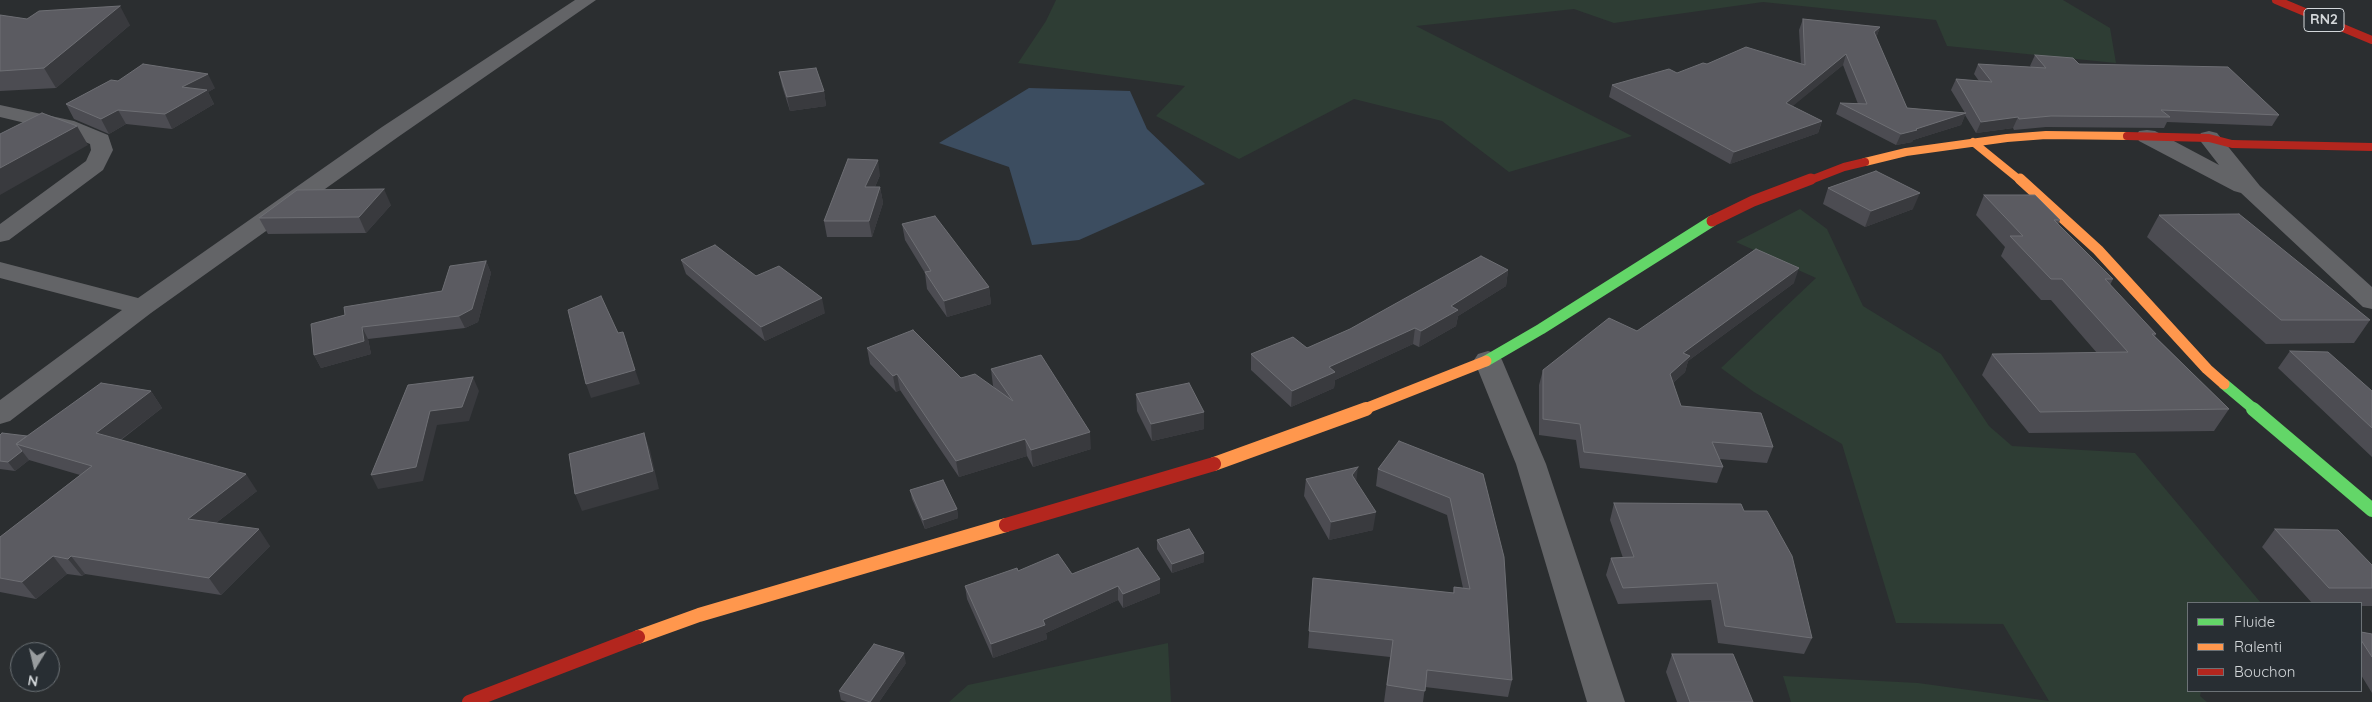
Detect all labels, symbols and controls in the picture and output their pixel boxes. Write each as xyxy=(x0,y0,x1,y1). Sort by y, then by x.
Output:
road number: RN2 xyxy=(2304,8,2344,32)
legend xyxy=(2187,602,2362,692)
text: Fluide xyxy=(2234,612,2275,631)
text: Ralenti xyxy=(2234,637,2282,656)
north arrow xyxy=(10,642,60,692)
text: Bouchon xyxy=(2234,662,2295,681)
text: N xyxy=(26,671,39,691)

